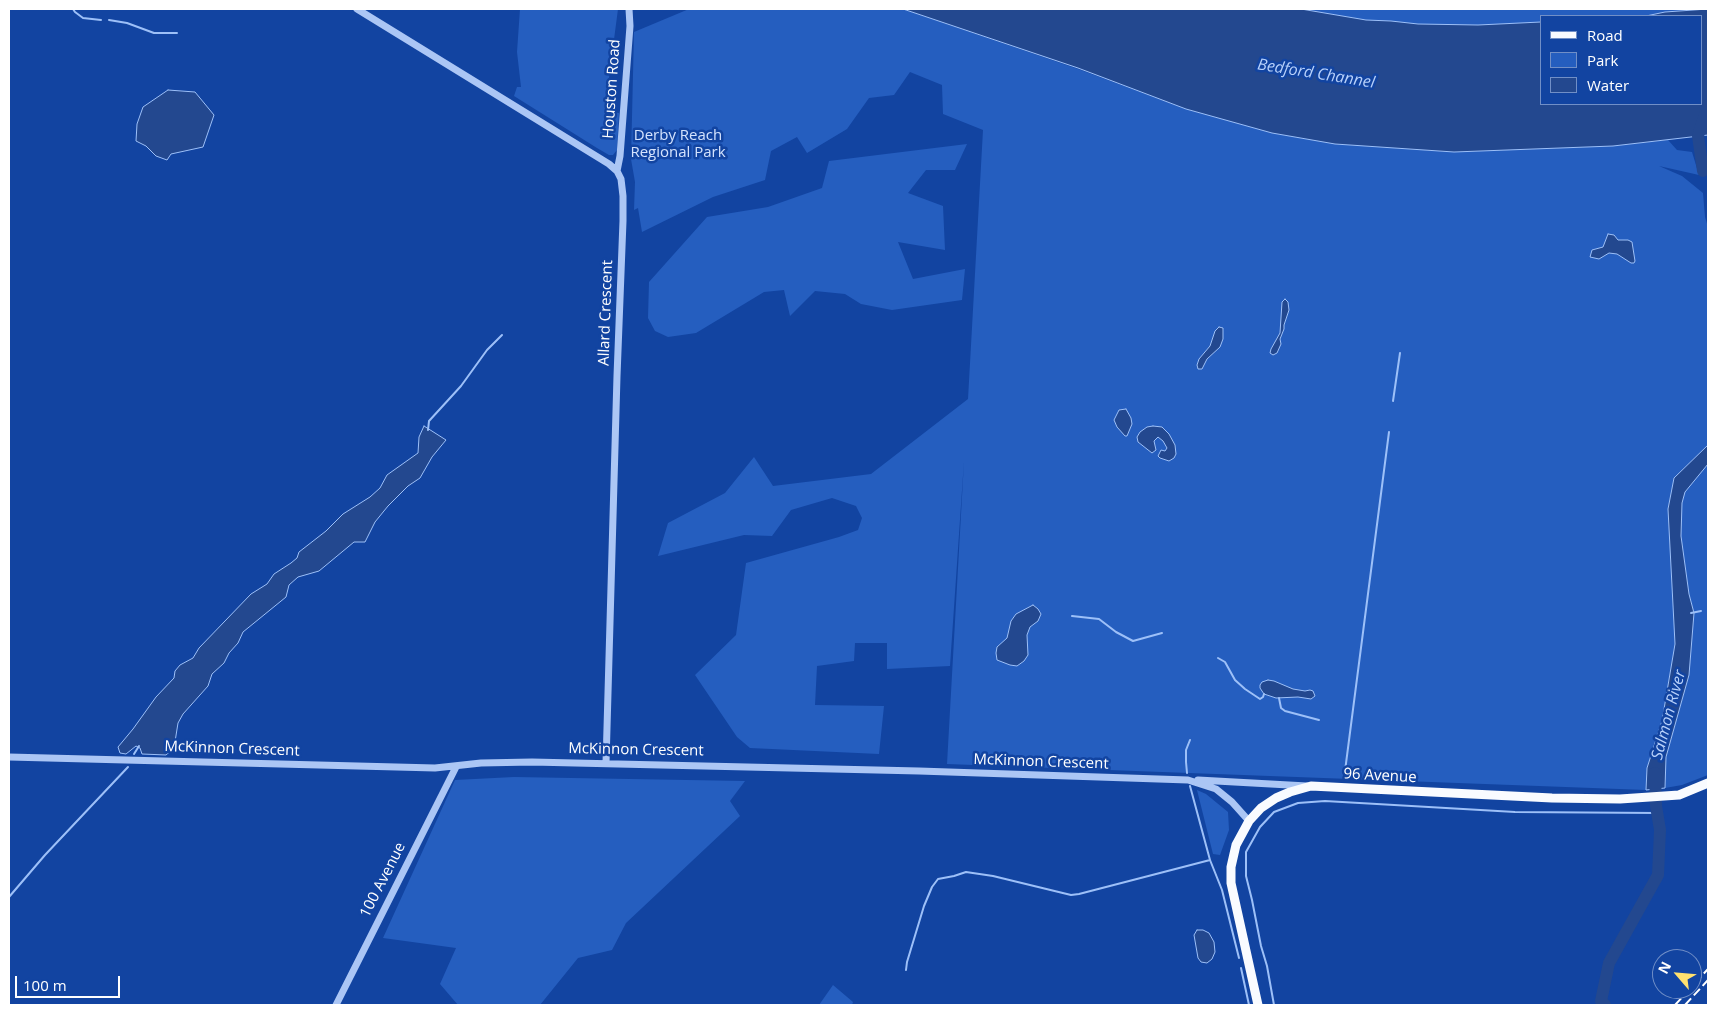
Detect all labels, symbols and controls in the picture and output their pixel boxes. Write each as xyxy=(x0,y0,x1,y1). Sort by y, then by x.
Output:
legend xyxy=(1540,15,1702,105)
text: Road xyxy=(1587,25,1623,45)
street label: Houston Road xyxy=(600,39,624,139)
text: Park xyxy=(1587,50,1618,70)
water label: Bedford Channel xyxy=(1256,55,1376,93)
text: Water xyxy=(1587,75,1629,95)
park label: Derby Reach Regional Park xyxy=(630,127,726,162)
street label: Allard Crescent xyxy=(595,260,617,366)
water label: Salmon River xyxy=(1648,668,1690,762)
street label: McKinnon Crescent xyxy=(164,738,300,760)
street label: McKinnon Crescent xyxy=(568,740,704,760)
street label: McKinnon Crescent xyxy=(973,751,1109,773)
street label: 96 Avenue xyxy=(1343,765,1417,787)
street label: 100 Avenue xyxy=(356,839,410,921)
north arrow xyxy=(1652,949,1702,999)
text: N xyxy=(1653,958,1675,977)
scale bar xyxy=(18,966,122,998)
text: 100 m xyxy=(23,975,67,995)

